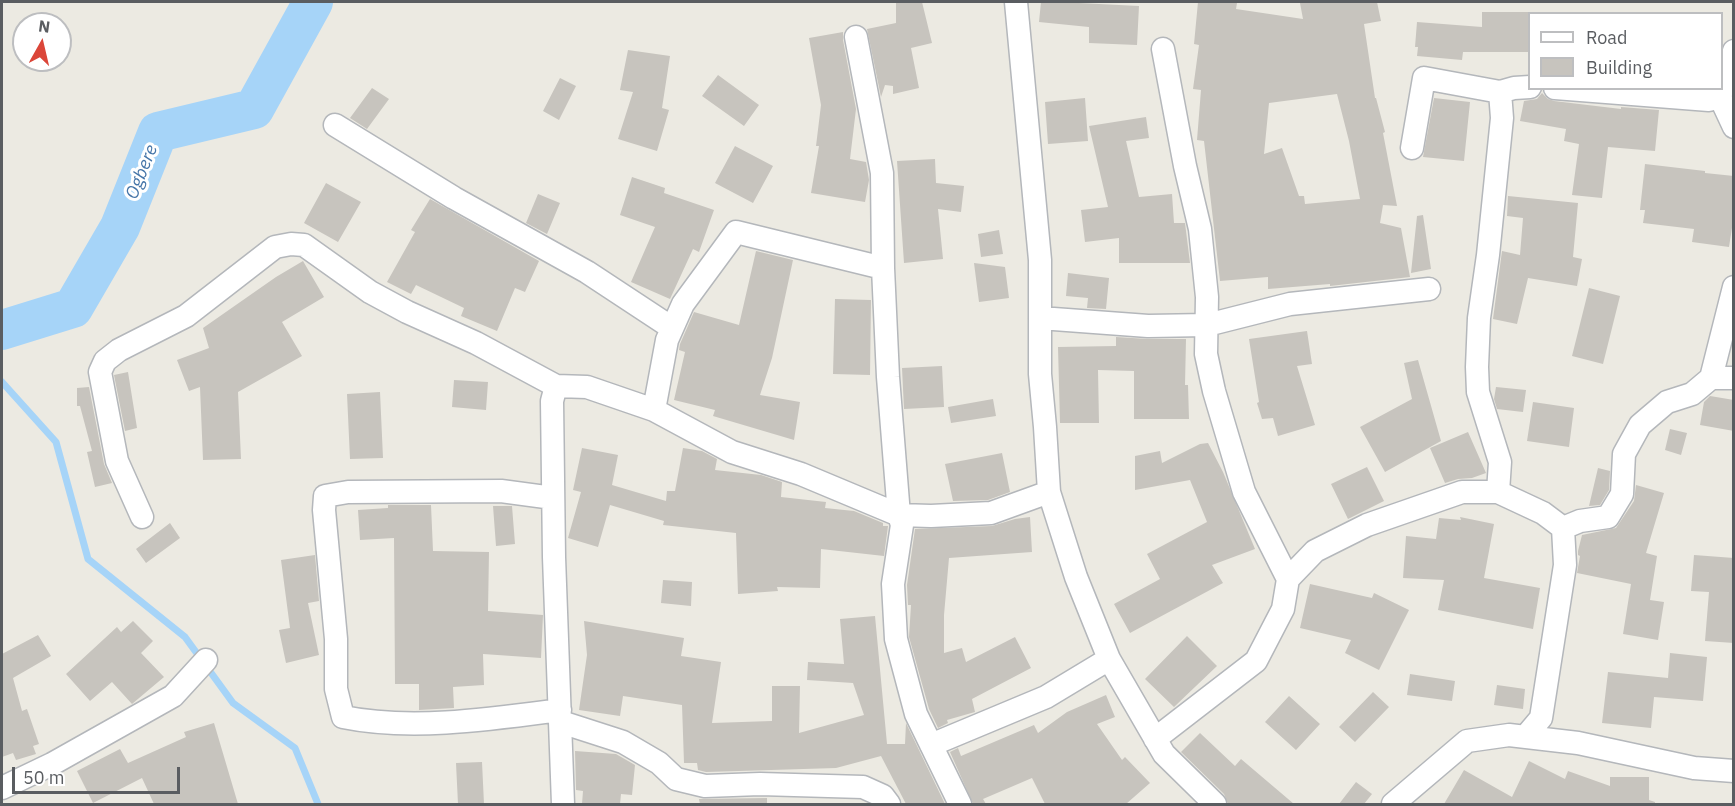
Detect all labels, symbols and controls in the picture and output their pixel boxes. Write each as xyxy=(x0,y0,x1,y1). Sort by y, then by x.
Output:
north arrow xyxy=(12,12,72,72)
legend xyxy=(1528,12,1723,90)
text: N xyxy=(37,15,51,37)
text: Road xyxy=(1586,26,1627,49)
text: Building xyxy=(1586,56,1652,79)
water label: Ogbere xyxy=(121,142,163,202)
scale bar xyxy=(15,755,183,793)
text: 50 m xyxy=(23,766,65,789)

